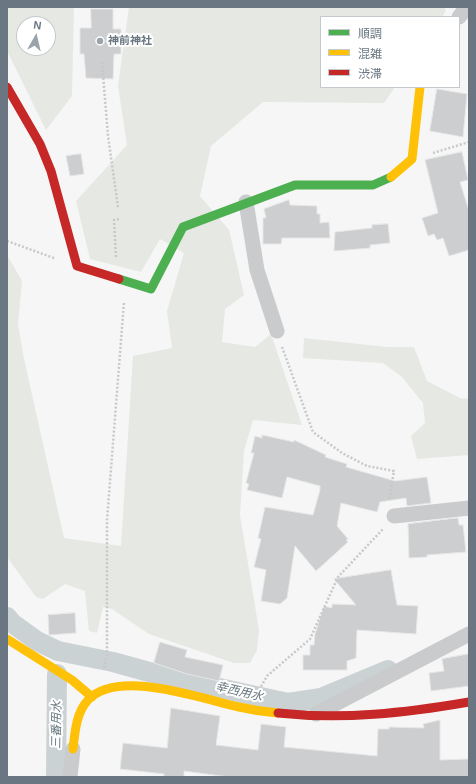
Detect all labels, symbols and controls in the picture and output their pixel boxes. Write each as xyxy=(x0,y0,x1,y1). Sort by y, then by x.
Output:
north arrow xyxy=(16,16,56,56)
legend xyxy=(320,16,460,88)
text: N xyxy=(33,19,42,32)
text: 順調 xyxy=(358,27,382,41)
place label: 神前神社 xyxy=(108,34,152,48)
marker: 神前神社 xyxy=(95,36,105,46)
text: 混雑 xyxy=(358,47,382,61)
text: 渋滞 xyxy=(358,67,382,81)
water label: 幸西用水 xyxy=(214,680,264,704)
water label: 三番用水 xyxy=(49,701,65,749)

